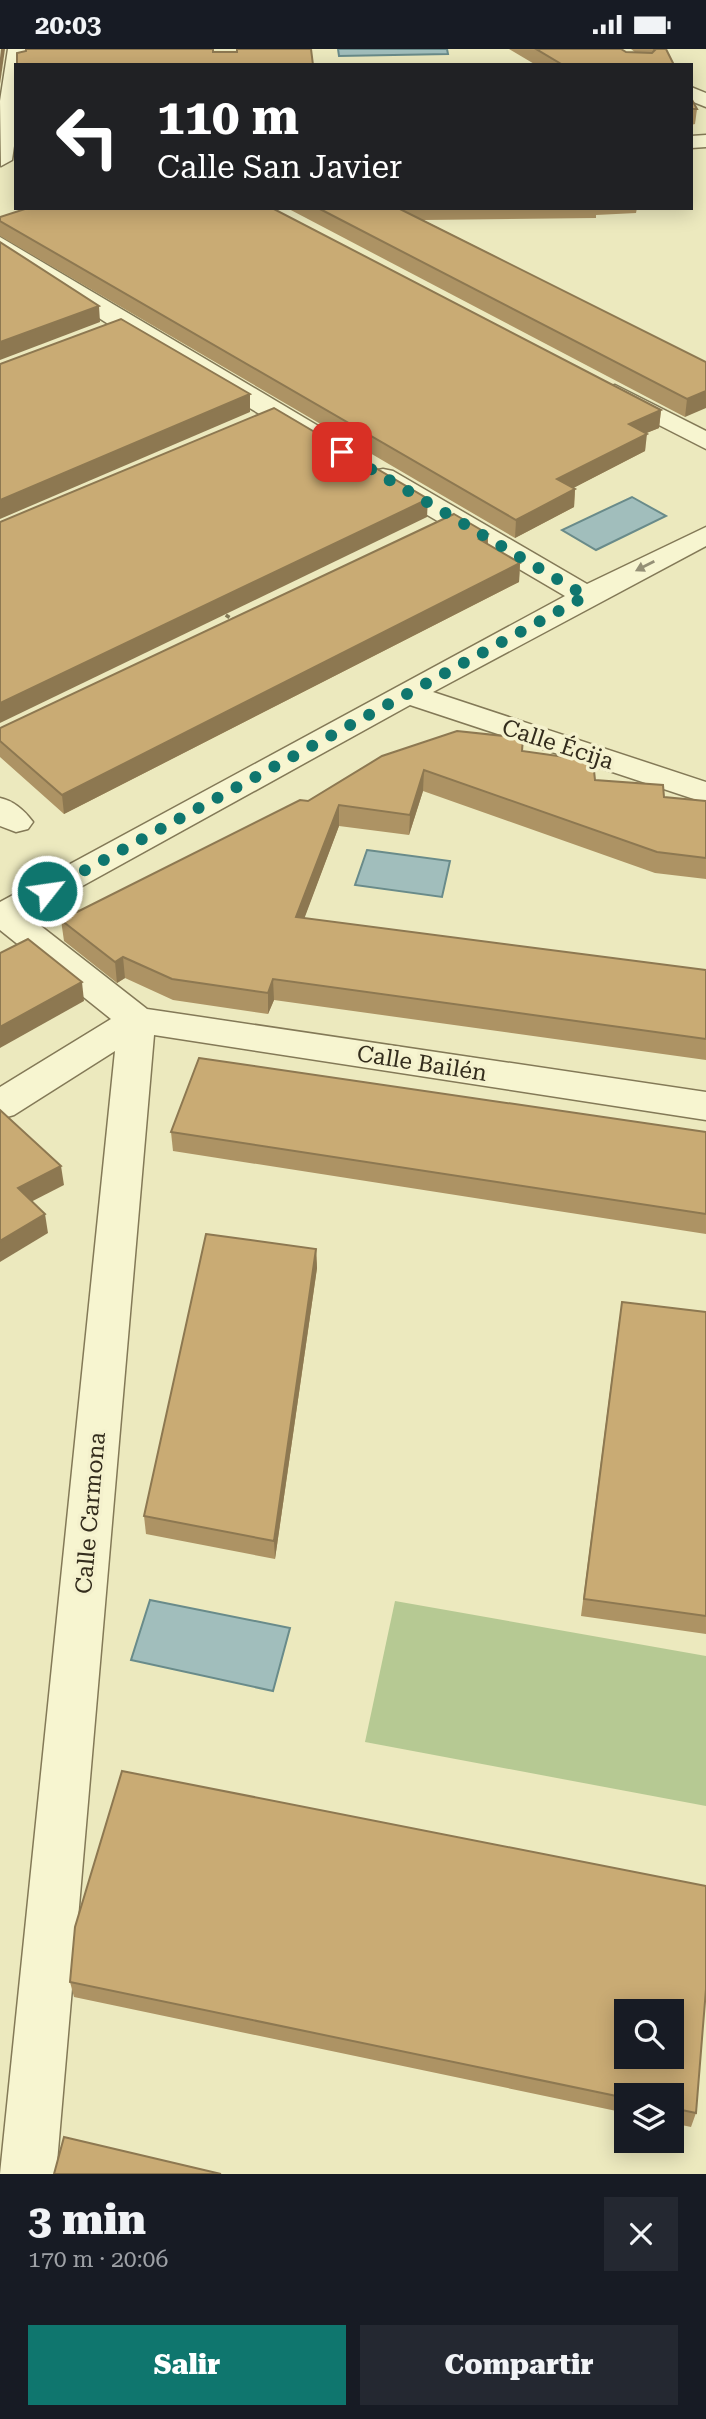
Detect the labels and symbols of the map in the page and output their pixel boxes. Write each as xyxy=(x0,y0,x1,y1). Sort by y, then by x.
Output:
pin xyxy=(312,422,372,482)
one-way arrow xyxy=(635,560,655,571)
street label: Calle Écija xyxy=(499,714,618,775)
position arrow xyxy=(10,854,84,928)
street label: Calle Bailén xyxy=(355,1040,489,1087)
street label: Calle Carmona xyxy=(70,1430,111,1595)

